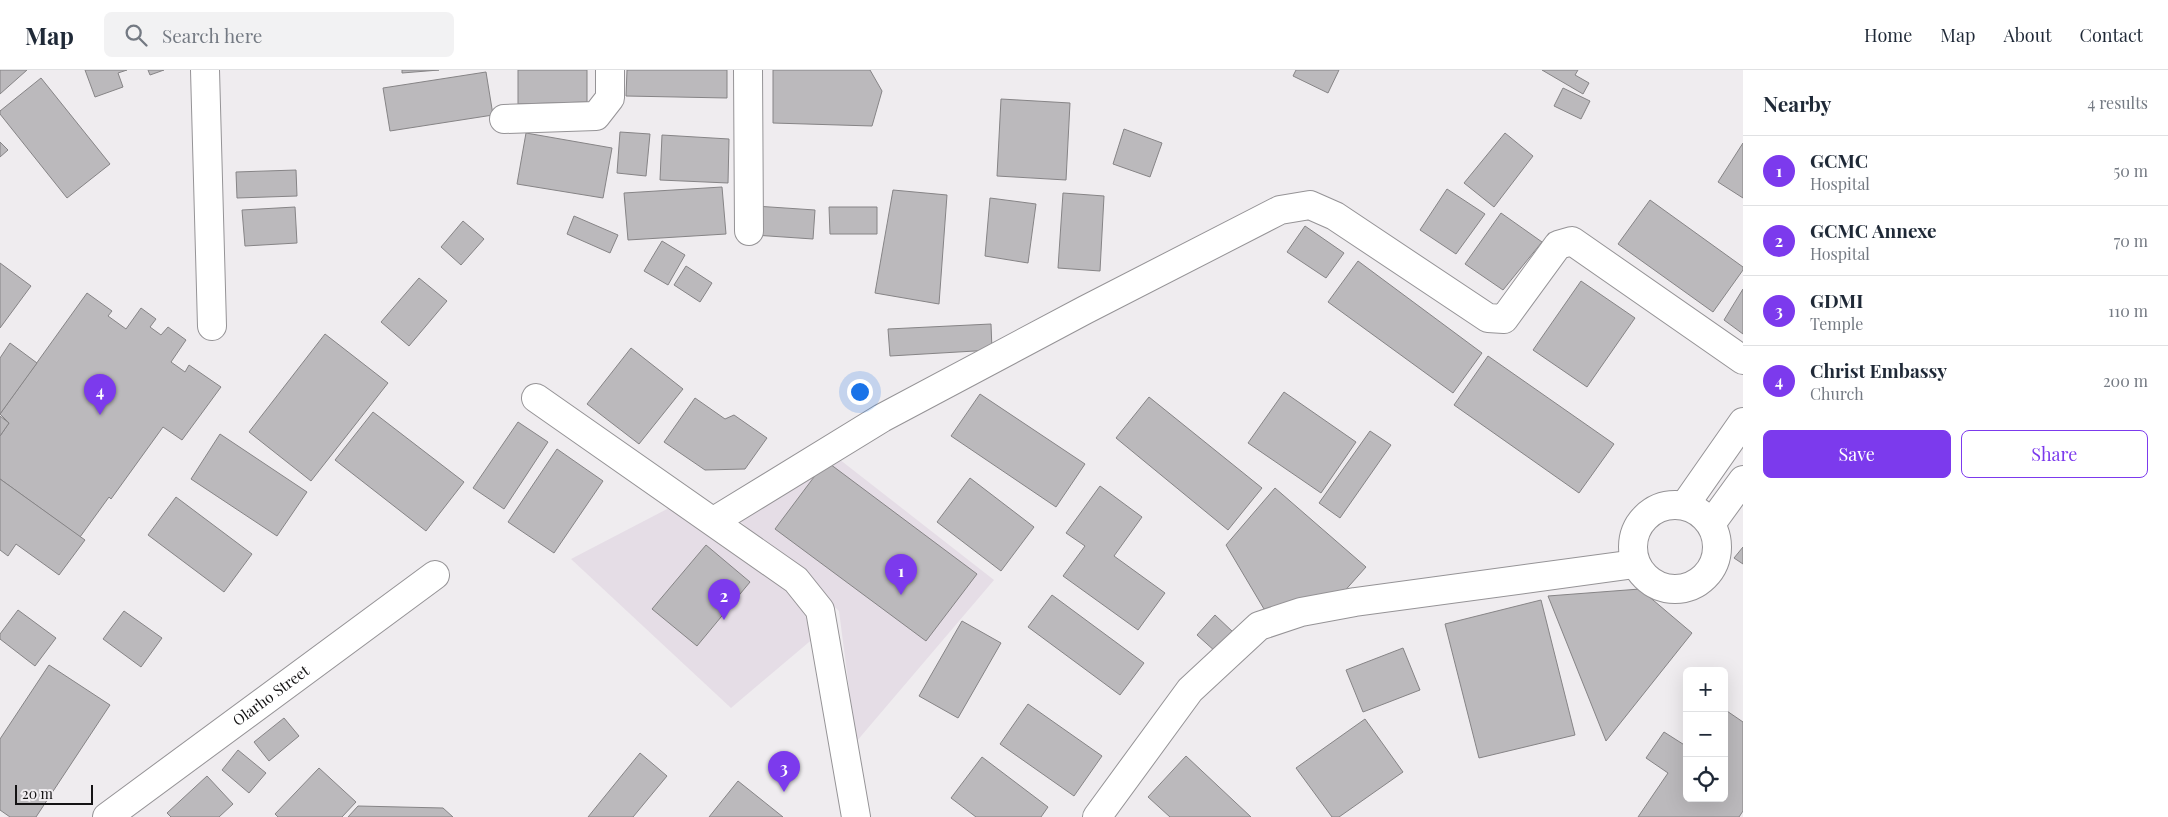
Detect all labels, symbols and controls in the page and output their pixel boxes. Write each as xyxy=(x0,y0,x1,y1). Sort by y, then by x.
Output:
search box xyxy=(104,12,454,57)
text: Map xyxy=(25,19,74,51)
icon: search xyxy=(122,21,150,49)
text: Search here xyxy=(162,22,262,48)
text: Home xyxy=(1864,23,1912,47)
text: Map xyxy=(1940,23,1975,47)
text: About xyxy=(2003,23,2052,47)
text: Contact xyxy=(2080,23,2143,47)
text: Nearby xyxy=(1763,89,1832,117)
text: 4 results xyxy=(2087,92,2148,113)
text: GCMC xyxy=(1810,147,1868,173)
text: 1 xyxy=(1776,160,1782,181)
text: 50 m xyxy=(2114,160,2148,181)
text: Hospital xyxy=(1810,173,1870,194)
text: GCMC Annexe xyxy=(1810,217,1937,243)
text: 2 xyxy=(1775,230,1783,251)
text: 70 m xyxy=(2114,230,2148,251)
text: Hospital xyxy=(1810,243,1870,264)
text: GDMI xyxy=(1810,287,1863,313)
text: 3 xyxy=(1775,300,1783,321)
text: 110 m xyxy=(2108,300,2148,321)
text: Temple xyxy=(1810,313,1863,334)
text: Christ Embassy xyxy=(1810,357,1947,383)
text: 4 xyxy=(1775,370,1783,391)
text: 200 m xyxy=(2103,370,2148,391)
pin: 4 xyxy=(84,374,116,415)
your location xyxy=(847,379,873,405)
text: Church xyxy=(1810,383,1864,404)
button: Save xyxy=(1763,430,1951,478)
button: Share xyxy=(1961,430,2148,478)
pin: 1 xyxy=(885,554,917,595)
pin: 2 xyxy=(708,579,740,620)
street label: Olarho Street xyxy=(228,660,313,730)
map controls xyxy=(1683,667,1728,802)
button: + xyxy=(1683,667,1728,712)
button: − xyxy=(1683,712,1728,757)
pin: 3 xyxy=(768,751,800,792)
button: locate xyxy=(1683,757,1728,802)
scale bar xyxy=(15,782,92,805)
text: 20 m xyxy=(22,784,53,803)

